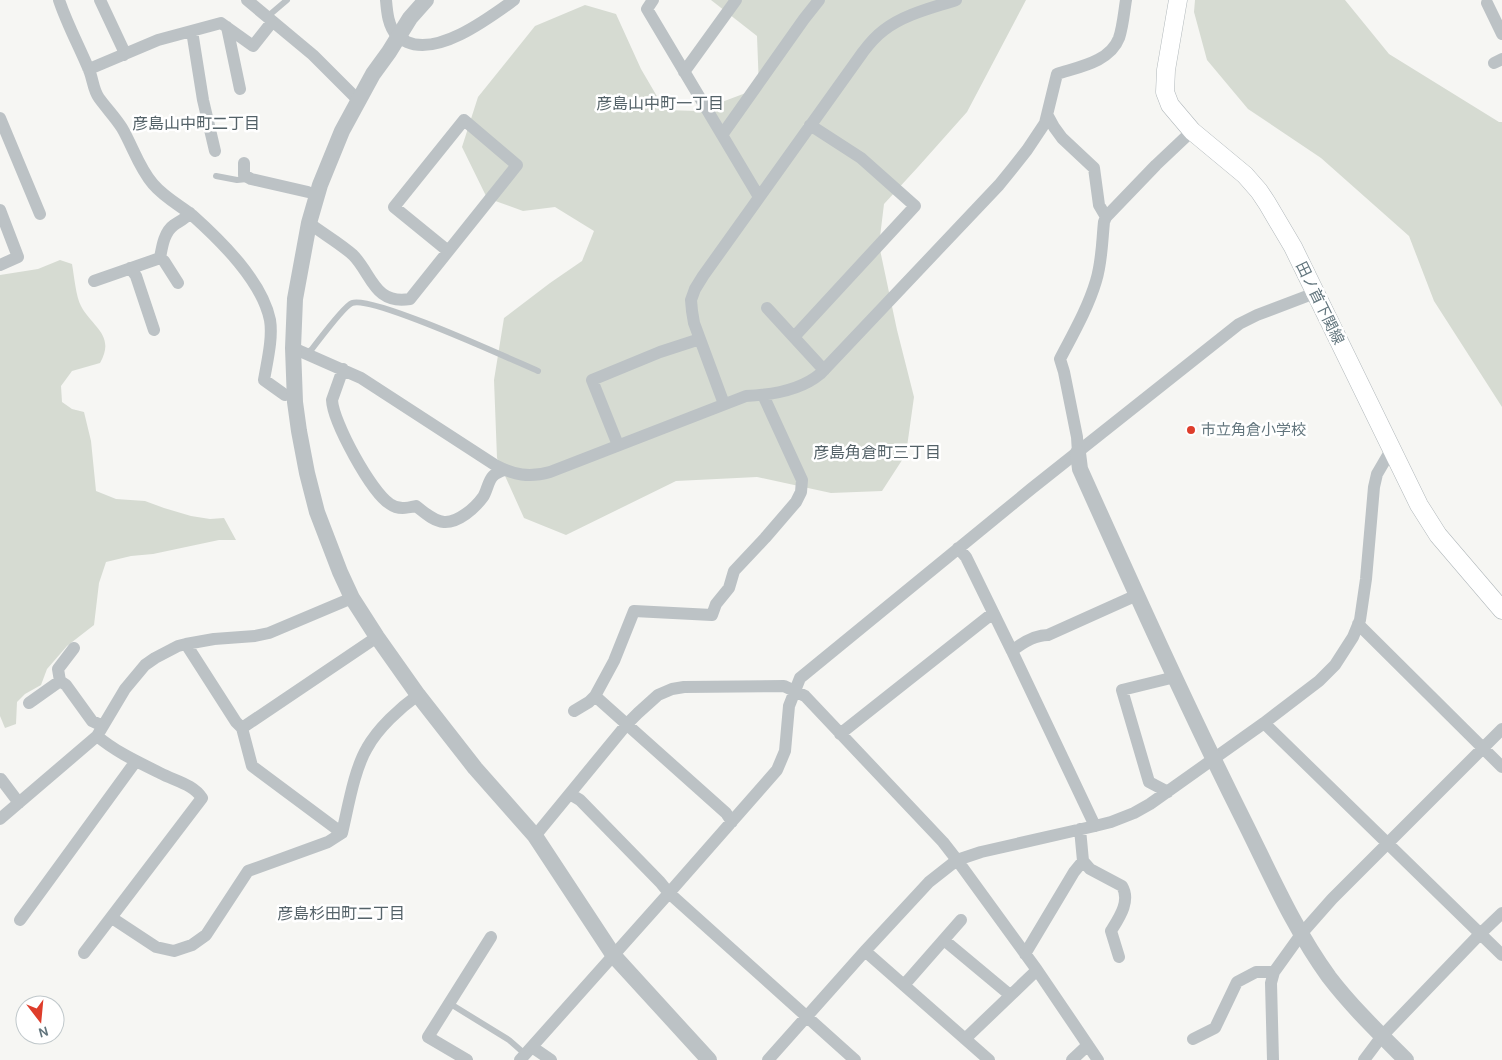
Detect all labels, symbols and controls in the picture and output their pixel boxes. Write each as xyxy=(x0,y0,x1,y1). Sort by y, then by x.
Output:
district label: 彦島山中町一丁目 xyxy=(596,94,724,113)
district label: 彦島山中町二丁目 xyxy=(132,114,260,133)
street label: 田ノ首下関線 xyxy=(1292,259,1348,347)
place label: 市立角倉小学校 xyxy=(1201,421,1306,439)
marker: 市立角倉小学校 xyxy=(1185,424,1197,436)
district label: 彦島角倉町三丁目 xyxy=(813,443,941,462)
district label: 彦島杉田町二丁目 xyxy=(277,904,405,923)
north arrow xyxy=(15,995,65,1045)
text: N xyxy=(36,1022,51,1042)

